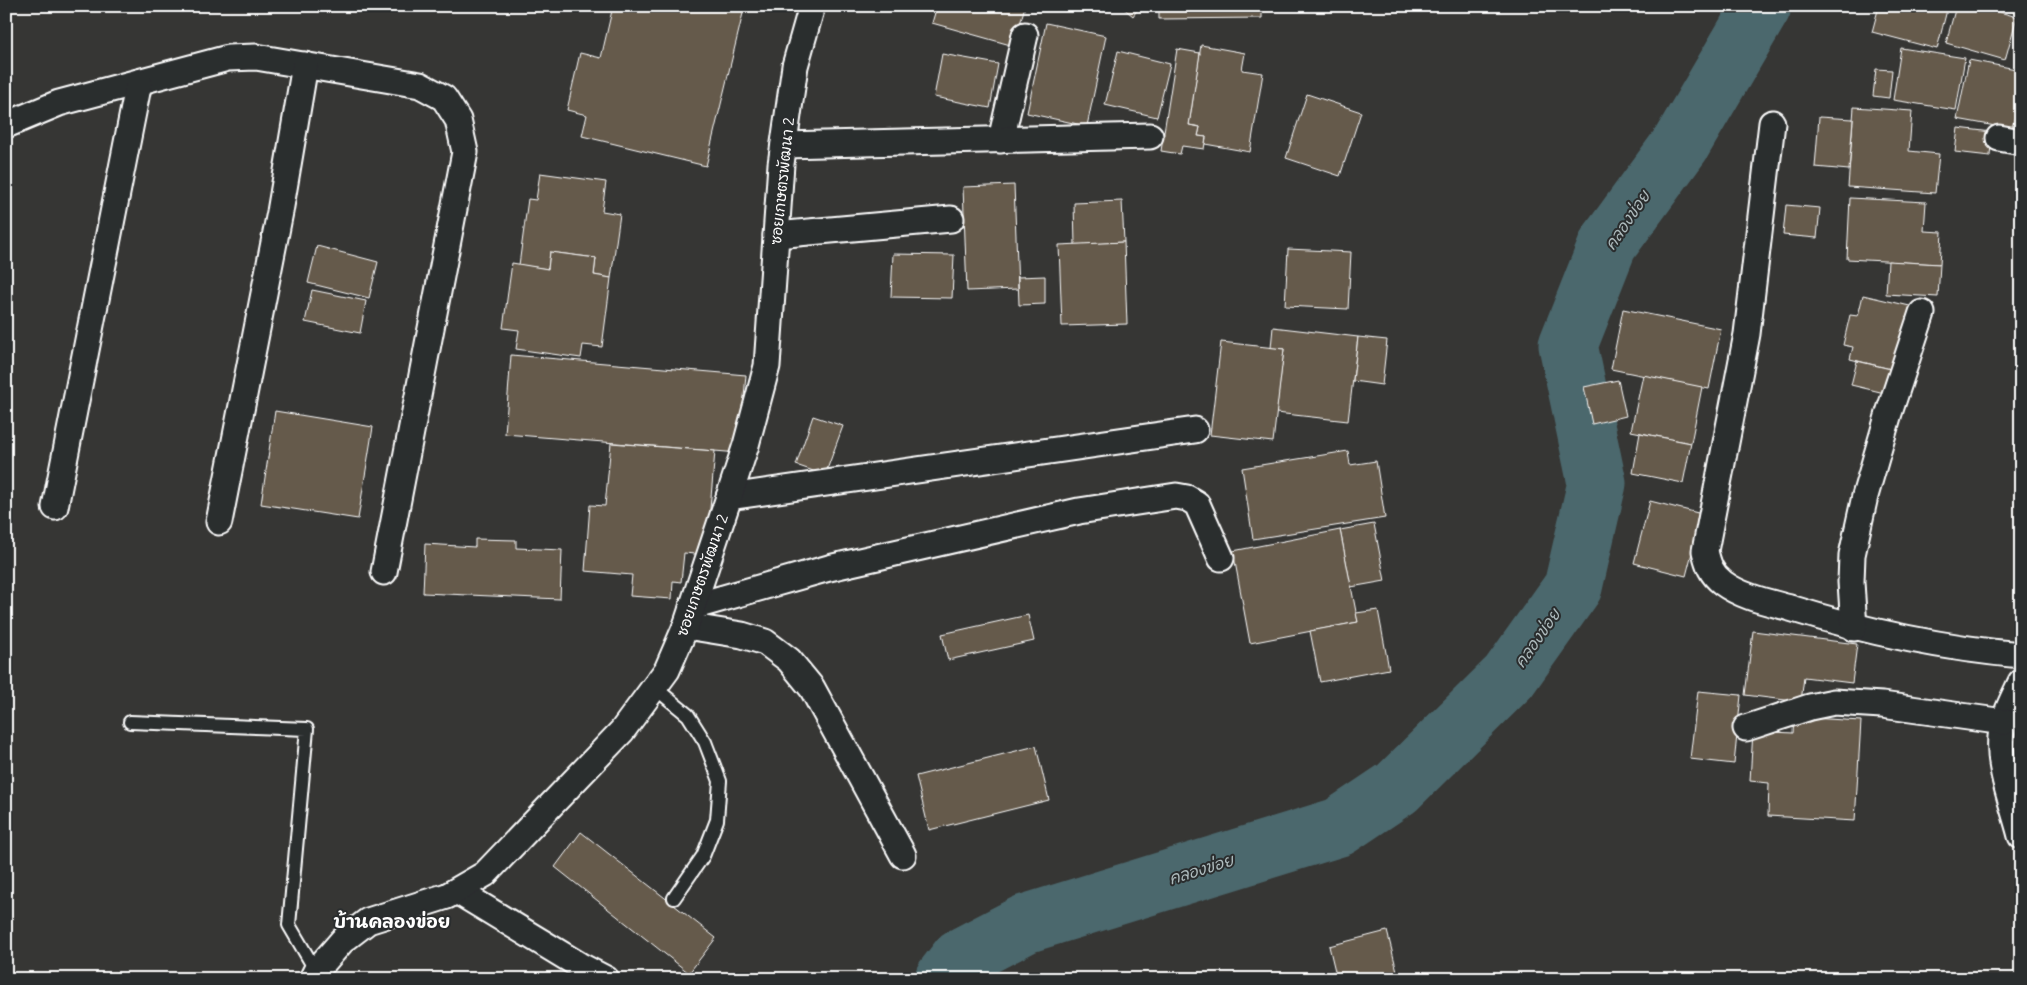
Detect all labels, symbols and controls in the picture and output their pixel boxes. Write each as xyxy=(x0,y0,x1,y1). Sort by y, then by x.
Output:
street label: ซอยเกษตรพัฒนา 2 xyxy=(766,116,798,246)
water label: คลองข่อย xyxy=(1600,186,1655,253)
street label: ซอยเกษตรพัฒนา 2 xyxy=(672,511,732,639)
water label: คลองข่อย xyxy=(1510,604,1565,671)
water label: คลองข่อย xyxy=(1166,849,1237,888)
district label: บ้านคลองข่อย xyxy=(334,910,450,933)

